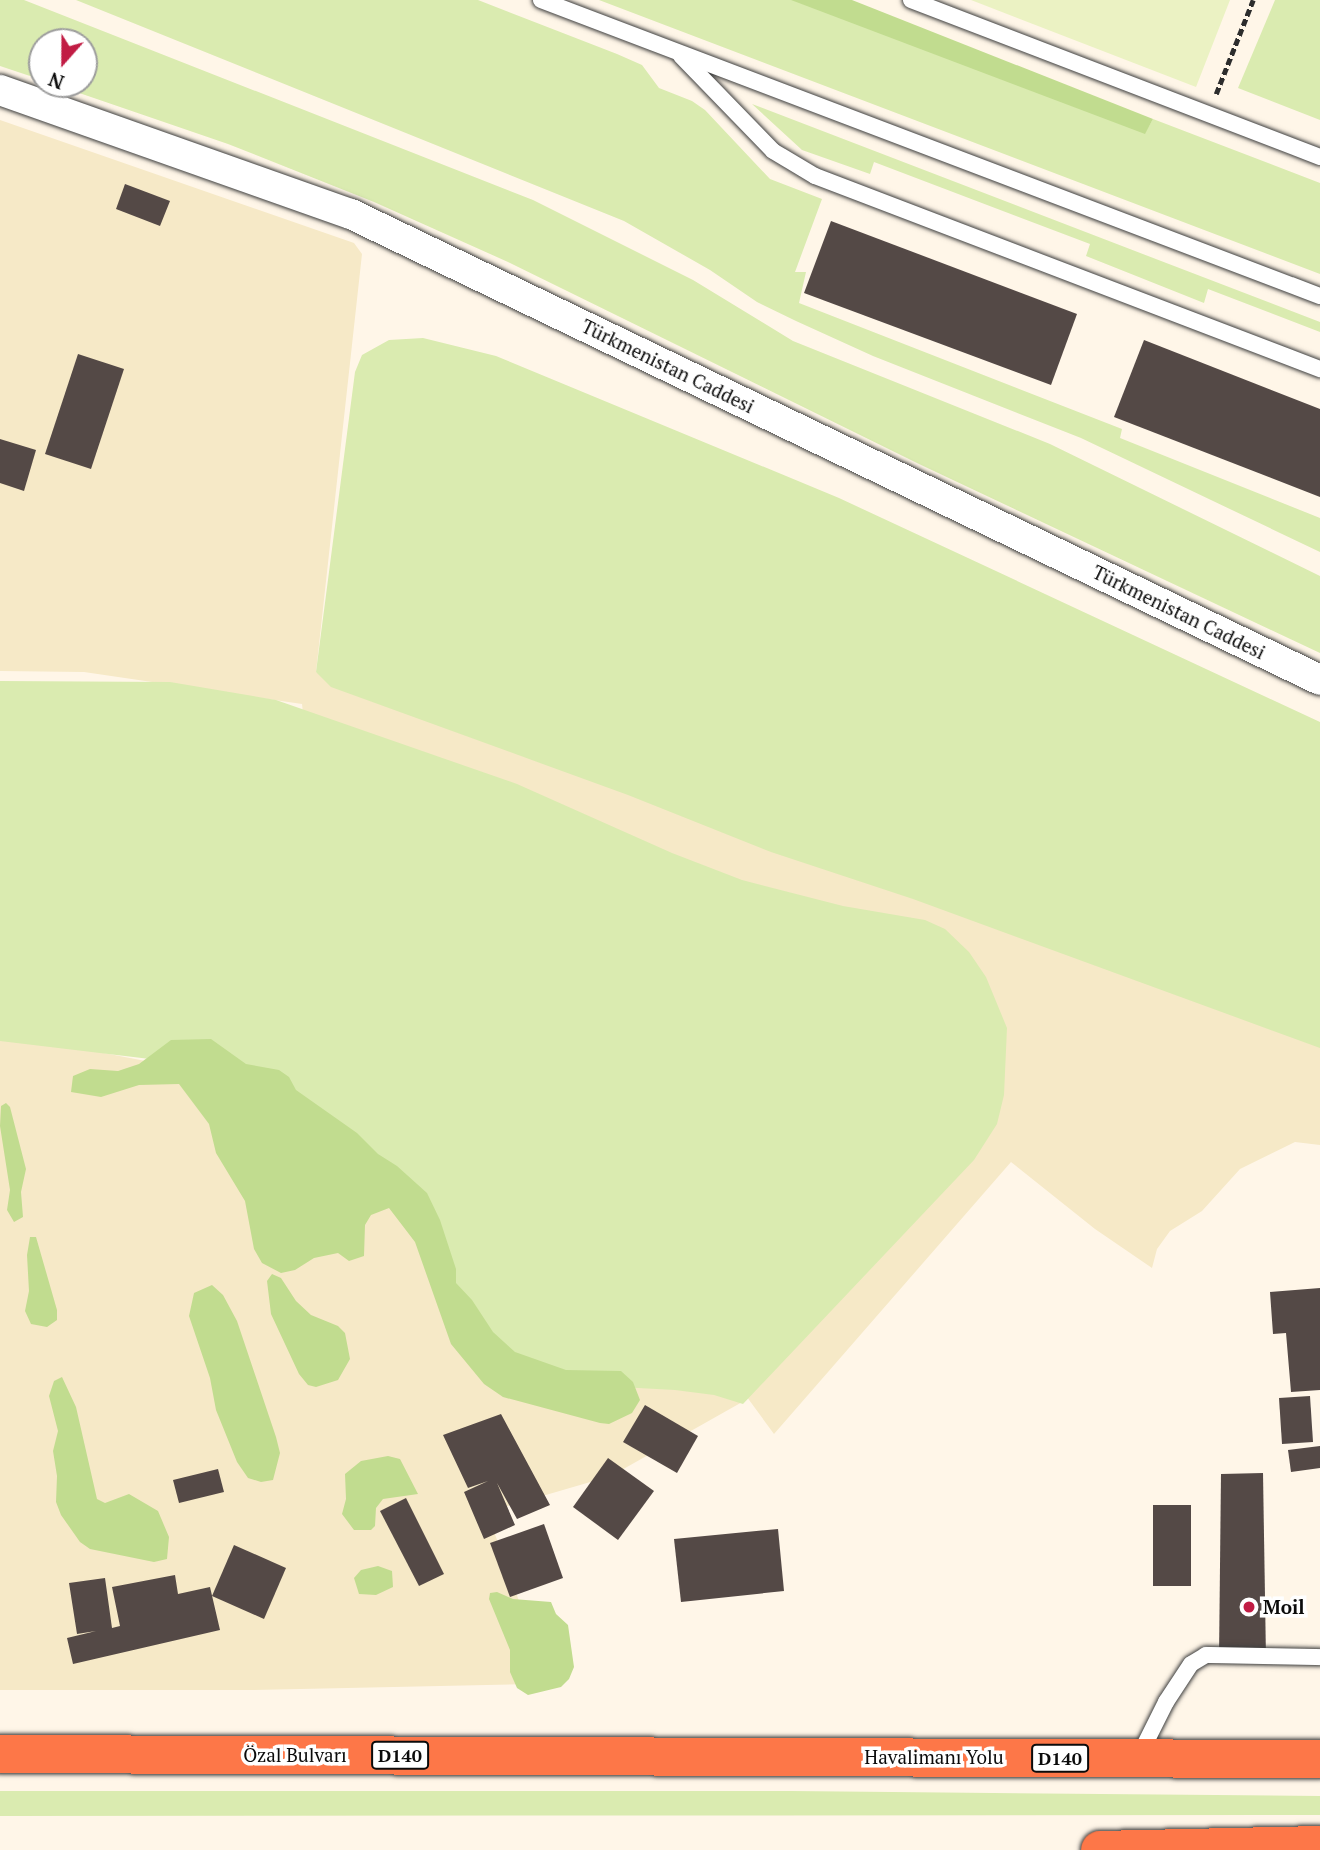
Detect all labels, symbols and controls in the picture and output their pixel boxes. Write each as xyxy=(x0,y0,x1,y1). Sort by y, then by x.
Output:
north arrow xyxy=(28,28,98,98)
text: N xyxy=(45,67,67,95)
street label: Türkmenistan Caddesi xyxy=(578,314,758,418)
street label: Türkmenistan Caddesi xyxy=(1089,560,1269,664)
place label: Moil xyxy=(1263,1596,1305,1618)
marker: Moil xyxy=(1241,1599,1257,1615)
road number: D140 xyxy=(370,1740,430,1770)
street label: Özal Bulvarı xyxy=(243,1744,347,1766)
road number: D140 xyxy=(1030,1744,1090,1772)
street label: Havalimanı Yolu xyxy=(864,1746,1004,1768)

